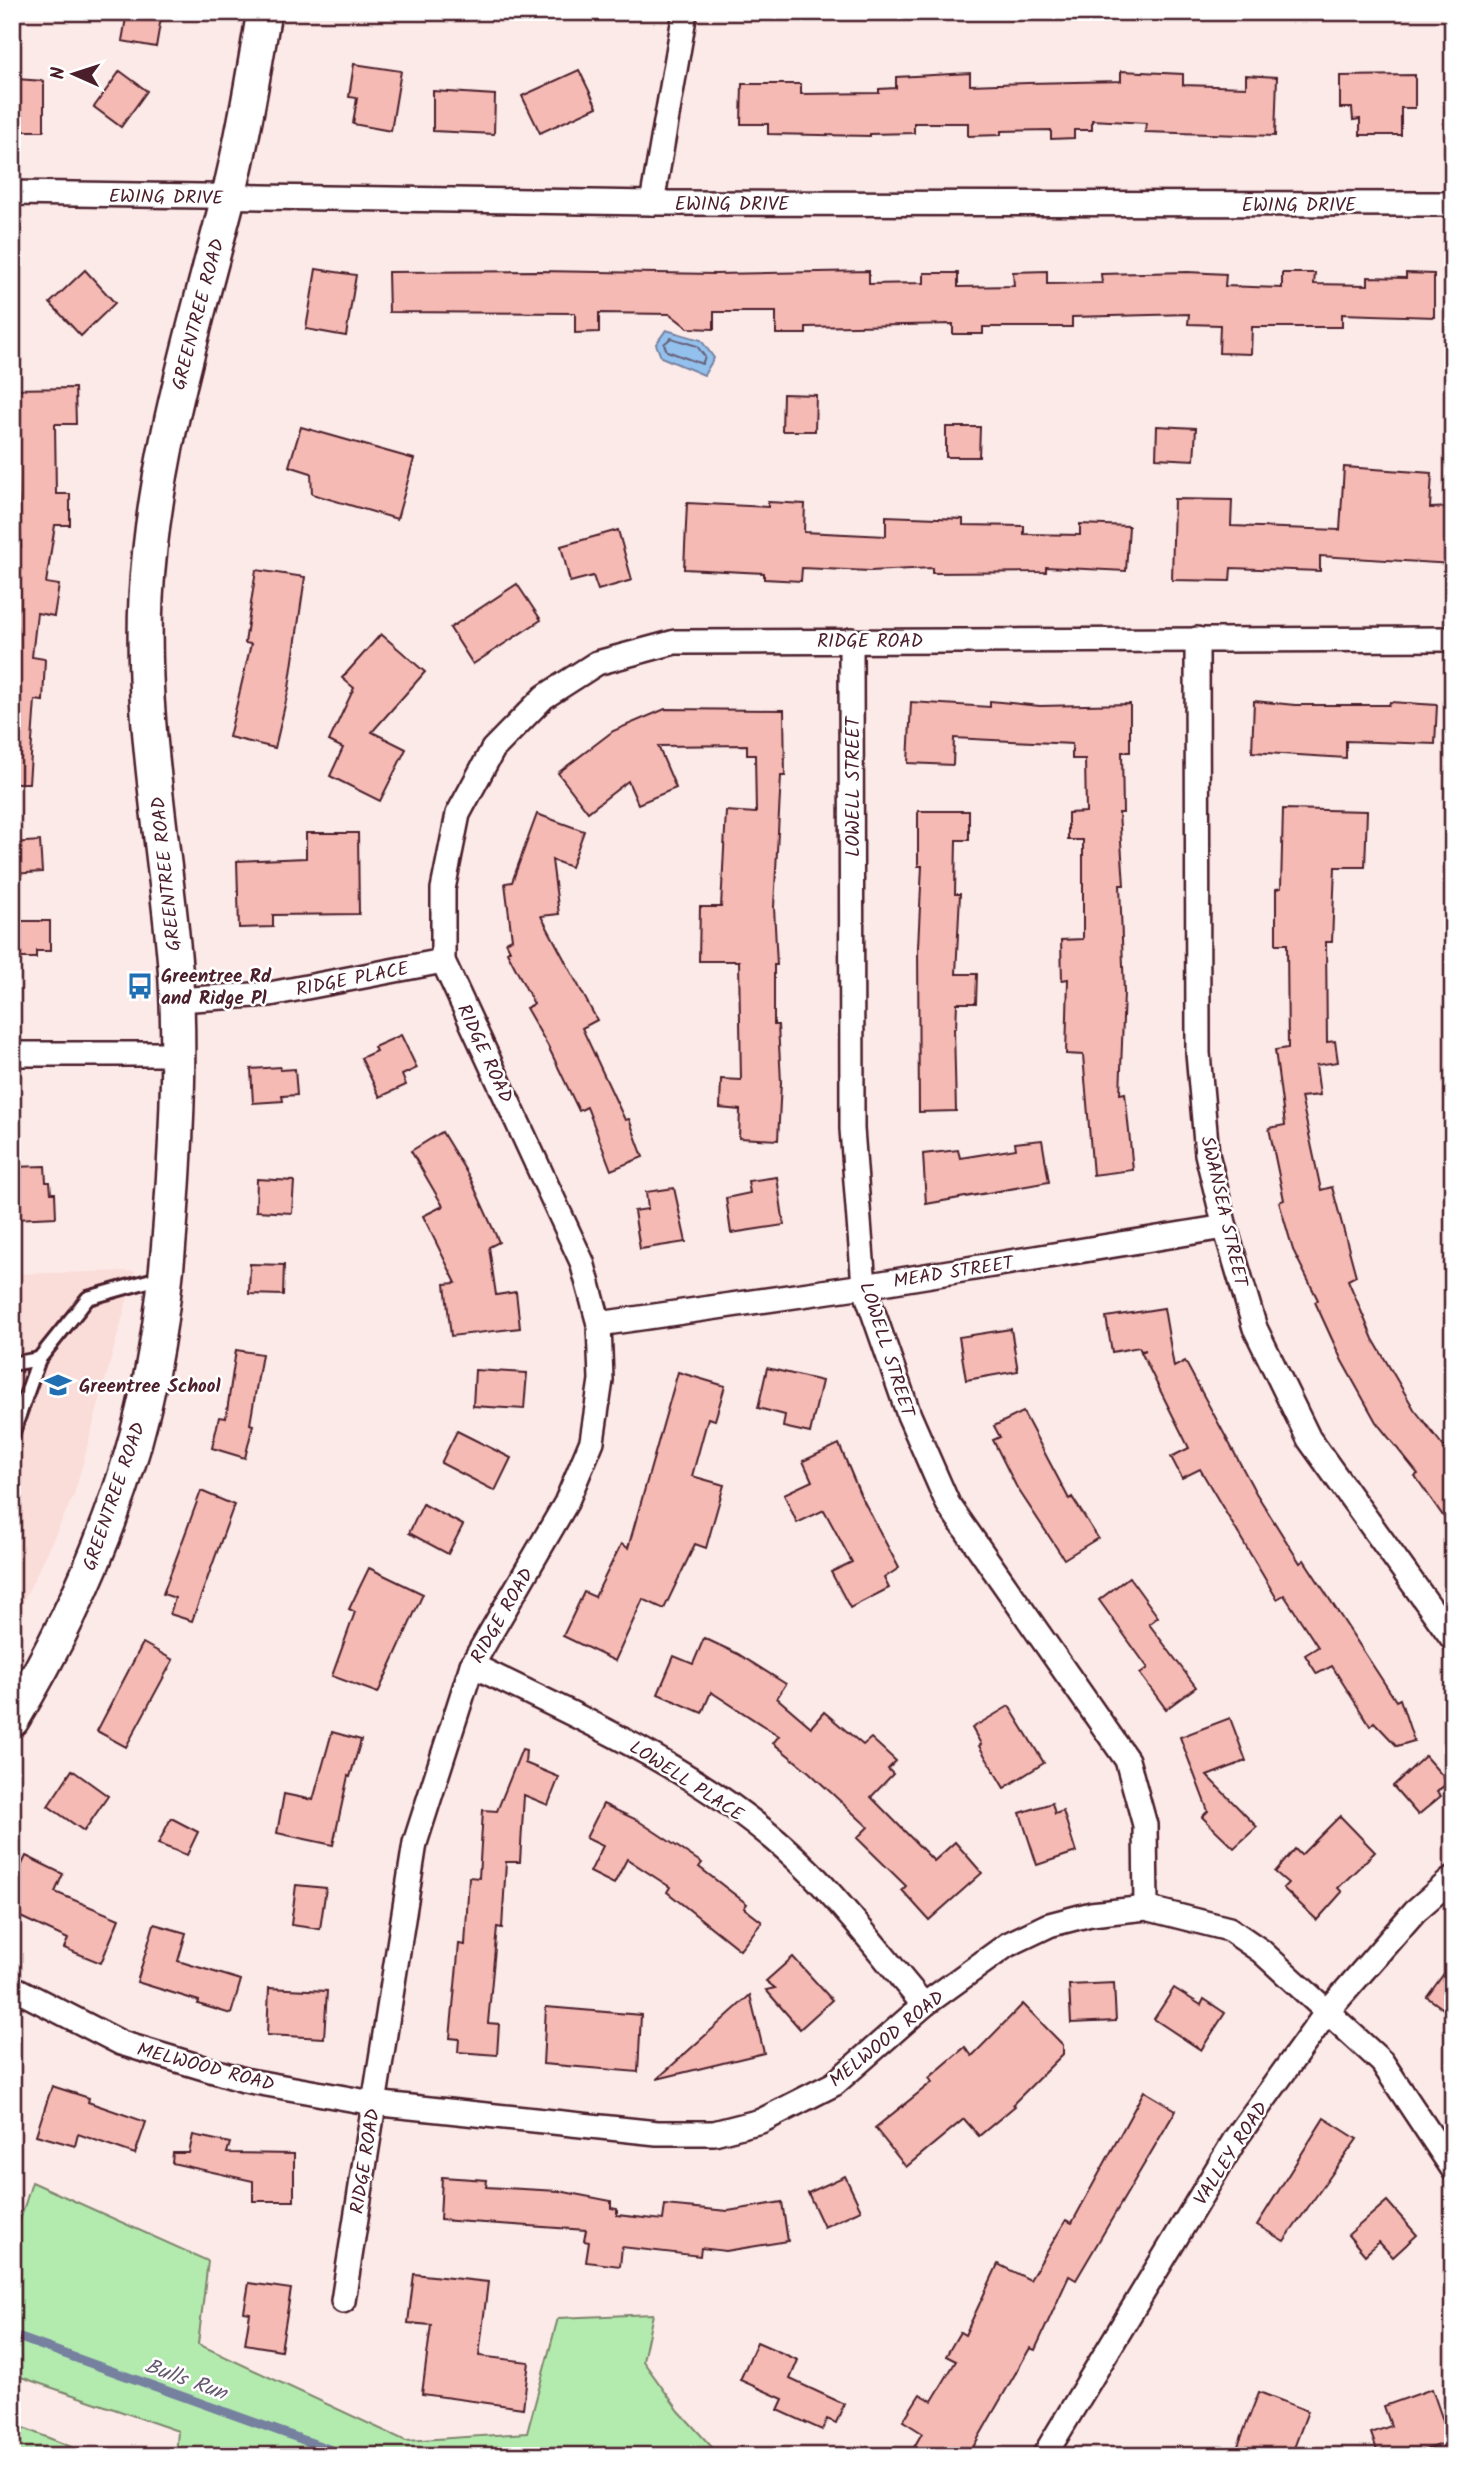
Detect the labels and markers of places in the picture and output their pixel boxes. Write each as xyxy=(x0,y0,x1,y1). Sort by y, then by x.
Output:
place label: Greentree Rd and Ridge Pl xyxy=(161,962,272,1014)
bus stop icon: Greentree Rd and Ridge Pl xyxy=(125,971,155,1001)
school or university icon: Greentree School xyxy=(43,1370,73,1400)
place label: Greentree School xyxy=(79,1372,221,1402)

